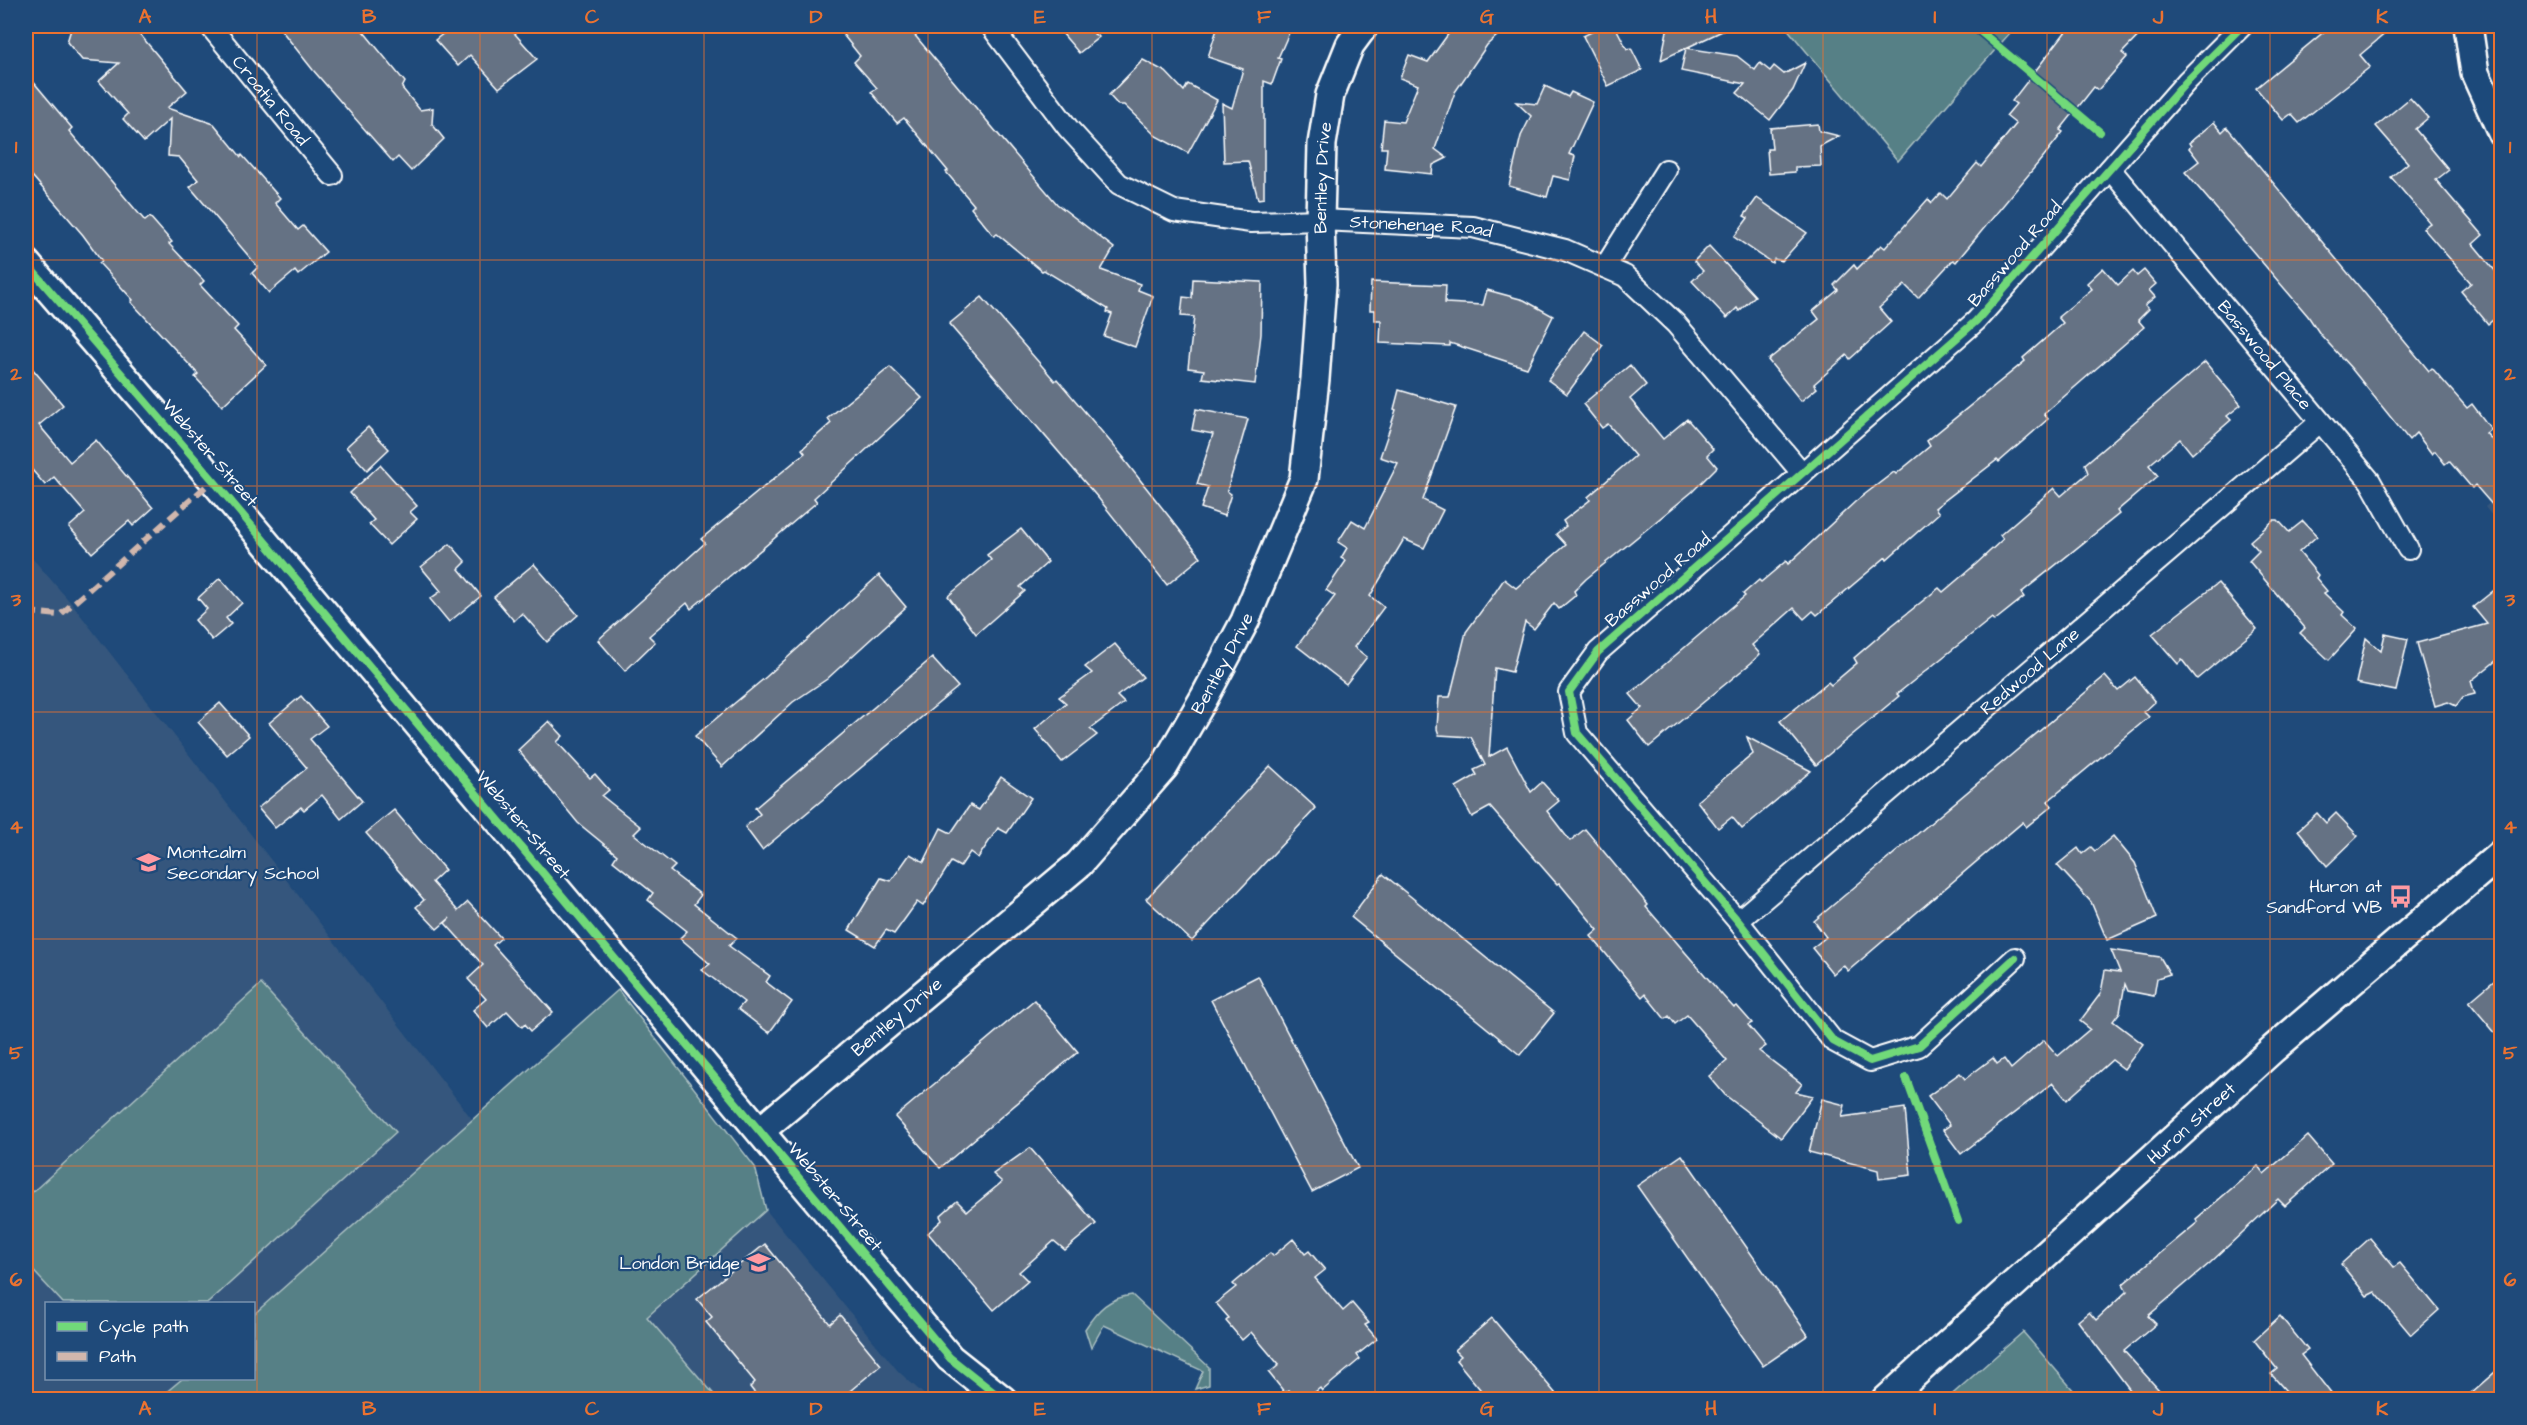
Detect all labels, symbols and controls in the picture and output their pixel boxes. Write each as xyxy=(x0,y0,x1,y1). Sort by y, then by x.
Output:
text: A xyxy=(139,3,152,31)
text: B xyxy=(362,3,377,31)
text: C xyxy=(585,3,600,31)
text: D xyxy=(810,3,823,31)
text: E xyxy=(1034,3,1046,31)
text: F xyxy=(1257,3,1272,31)
text: G xyxy=(1480,3,1494,31)
text: H xyxy=(1705,3,1717,31)
text: I xyxy=(1933,3,1937,31)
text: J xyxy=(2152,3,2164,31)
text: K xyxy=(2376,3,2389,31)
street label: Croatia Road xyxy=(226,50,315,151)
street label: Bentley Drive xyxy=(1307,120,1338,234)
text: 1 xyxy=(15,133,18,161)
text: 1 xyxy=(2509,133,2512,161)
street label: Basswood Road xyxy=(1962,196,2068,312)
street label: Stonehenge Road xyxy=(1349,209,1495,244)
street label: Basswood Place xyxy=(2212,295,2318,415)
text: 2 xyxy=(9,360,22,388)
text: 2 xyxy=(2503,360,2516,388)
street label: Webster Street xyxy=(156,394,264,513)
street label: Basswood Road xyxy=(1600,527,1716,633)
text: 3 xyxy=(10,586,22,614)
text: 3 xyxy=(2504,586,2516,614)
street label: Bentley Drive xyxy=(1185,609,1260,719)
street label: Redwood Lane xyxy=(1975,621,2085,721)
street label: Webster Street xyxy=(470,765,577,885)
text: 4 xyxy=(9,813,23,841)
text: 4 xyxy=(2503,813,2517,841)
place label: Montcalm Secondary School xyxy=(167,840,319,887)
school or university icon: Montcalm Secondary School xyxy=(136,849,162,875)
place label: Huron at Sandford WB xyxy=(2266,874,2383,920)
bus stop icon: Huron at Sandford WB xyxy=(2387,883,2413,909)
street label: Bentley Drive xyxy=(846,971,948,1062)
text: 5 xyxy=(9,1039,24,1067)
text: 5 xyxy=(2503,1039,2518,1067)
street label: Huron Street xyxy=(2141,1076,2242,1170)
street label: Webster Street xyxy=(782,1137,889,1257)
school or university icon: London Bridge xyxy=(745,1250,771,1276)
place label: London Bridge xyxy=(619,1251,740,1277)
text: 6 xyxy=(10,1266,23,1294)
text: 6 xyxy=(2504,1266,2517,1294)
legend xyxy=(45,1302,255,1380)
text: Cycle path xyxy=(99,1314,188,1340)
text: Path xyxy=(99,1344,136,1369)
text: A xyxy=(139,1395,152,1423)
text: B xyxy=(362,1395,377,1423)
text: C xyxy=(585,1395,600,1423)
text: D xyxy=(810,1395,823,1423)
text: E xyxy=(1034,1395,1046,1423)
text: F xyxy=(1257,1395,1272,1423)
text: G xyxy=(1480,1395,1494,1423)
text: H xyxy=(1705,1395,1717,1423)
text: I xyxy=(1933,1395,1937,1423)
text: J xyxy=(2152,1395,2164,1423)
text: K xyxy=(2376,1395,2389,1423)

